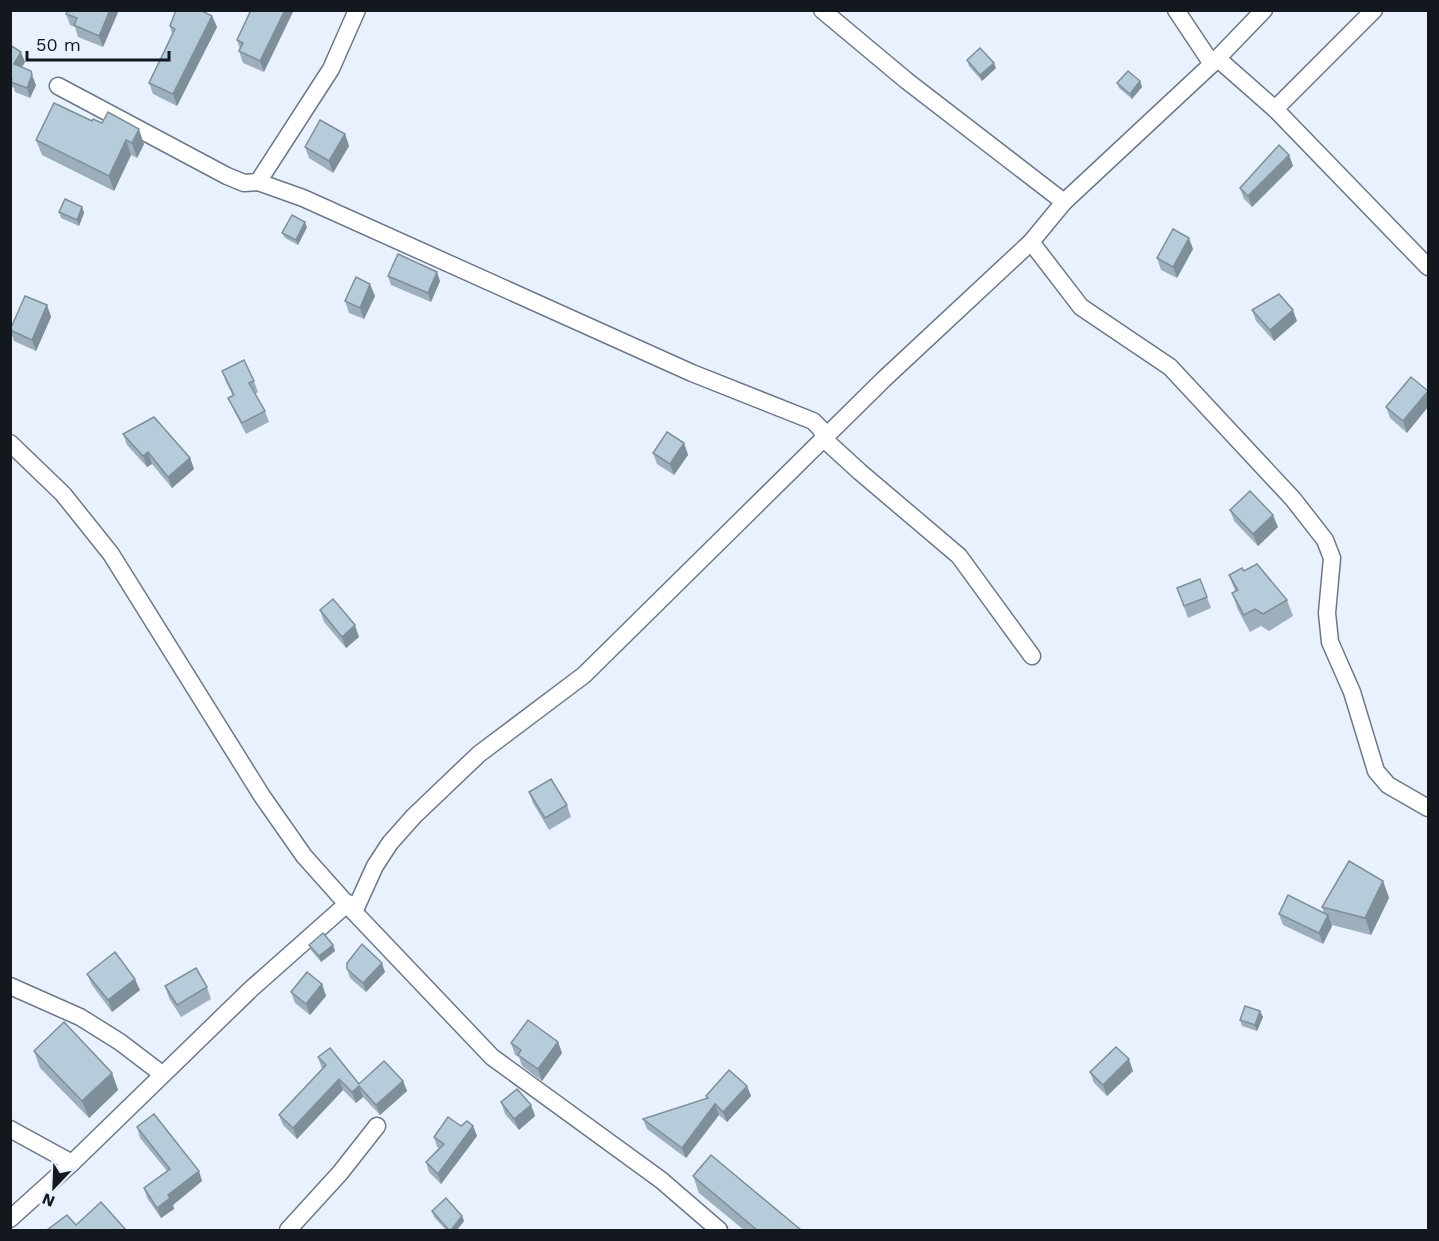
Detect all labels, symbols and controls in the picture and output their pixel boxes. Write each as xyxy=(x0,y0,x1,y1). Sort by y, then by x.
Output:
scale bar xyxy=(27,24,170,62)
text: 50 m xyxy=(36,34,81,55)
north arrow xyxy=(24,1157,84,1217)
text: N xyxy=(39,1189,58,1211)

